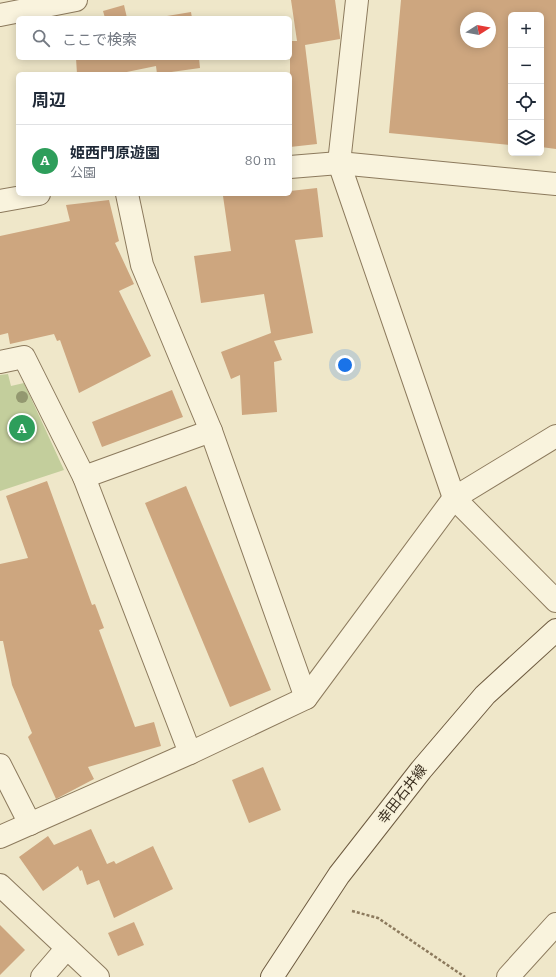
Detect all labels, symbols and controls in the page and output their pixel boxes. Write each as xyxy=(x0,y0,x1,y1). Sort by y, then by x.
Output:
north arrow xyxy=(460,12,496,48)
map controls xyxy=(508,12,544,156)
button: + xyxy=(508,12,544,48)
search box xyxy=(16,16,292,60)
icon: search xyxy=(30,27,52,49)
text: ここで検索 xyxy=(62,31,137,49)
button: − xyxy=(508,48,544,84)
button: locate xyxy=(508,84,544,120)
text: 周辺 xyxy=(32,90,66,111)
button: layers xyxy=(508,120,544,156)
text: 姫西門原遊園 xyxy=(70,144,160,162)
text: A xyxy=(40,153,50,168)
text: 80 m xyxy=(245,153,276,168)
text: 公園 xyxy=(70,165,96,180)
your location xyxy=(335,355,355,375)
pin: A xyxy=(9,413,35,443)
street label: 幸田石井線 xyxy=(374,761,431,827)

